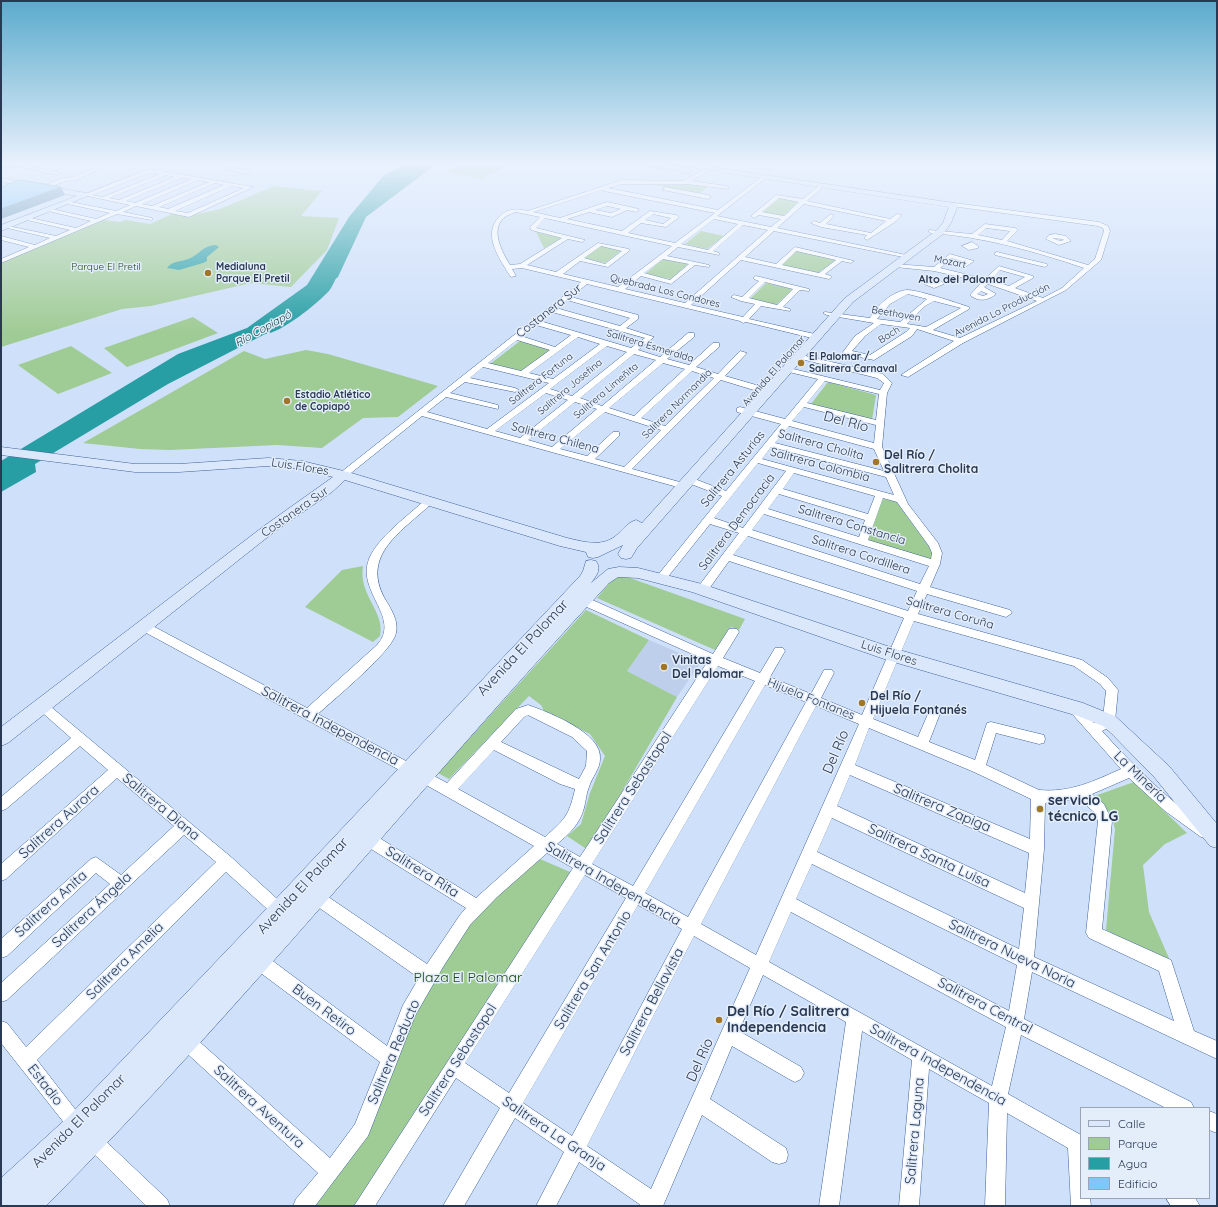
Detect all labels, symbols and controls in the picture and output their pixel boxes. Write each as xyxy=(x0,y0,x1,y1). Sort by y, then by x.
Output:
street label: Mozart xyxy=(933,253,967,271)
park label: Parque El Pretil xyxy=(71,261,141,273)
place label: Medialuna Parque El Pretil xyxy=(216,261,290,284)
marker: Medialuna Parque El Pretil xyxy=(203,268,213,278)
street label: Quebrada Los Condores xyxy=(609,272,721,310)
district label: Alto del Palomar xyxy=(919,273,1007,287)
street label: Costanera Sur xyxy=(513,281,585,341)
street label: Avenida La Producción xyxy=(952,281,1052,339)
street label: Beethoven xyxy=(871,304,921,324)
water label: Río Copiapó xyxy=(233,308,293,350)
street label: Bach xyxy=(876,324,902,346)
street label: Salitrera Esmeralda xyxy=(605,327,695,365)
street label: Avenida El Palomar xyxy=(740,333,808,409)
street label: Salitrera Fortuna xyxy=(507,350,575,408)
place label: El Palomar / Salitrera Carnaval xyxy=(809,351,897,374)
street label: Salitrera Josefina xyxy=(535,356,605,418)
marker: El Palomar / Salitrera Carnaval xyxy=(796,358,806,368)
street label: Salitrera Limeñita xyxy=(571,360,641,422)
street label: Salitrera Normandia xyxy=(640,367,714,441)
place label: Estadio Atlético de Copiapó xyxy=(295,389,370,412)
marker: Estadio Atlético de Copiapó xyxy=(282,396,292,406)
street label: Del Río xyxy=(822,408,870,436)
street label: Salitrera Chilena xyxy=(509,419,601,457)
street label: Salitrera Cholita xyxy=(777,427,865,463)
street label: Salitrera Asturias xyxy=(698,428,768,510)
street label: Salitrera Colombia xyxy=(769,445,871,485)
place label: Del Río / Salitrera Cholita xyxy=(884,448,978,476)
street label: Luis Flores xyxy=(270,455,330,479)
marker: Del Río / Salitrera Cholita xyxy=(871,457,881,467)
street label: Salitrera Democracia xyxy=(696,471,778,573)
street label: Costanera Sur xyxy=(259,483,331,541)
street label: Salitrera Constancia xyxy=(797,502,907,548)
street label: Salitrera Cordillera xyxy=(810,532,912,578)
street label: Salitrera Coruña xyxy=(905,594,995,632)
street label: Avenida El Palomar xyxy=(474,596,572,700)
street label: Luis Flores xyxy=(859,637,919,669)
place label: Vinitas Del Palomar xyxy=(672,653,743,681)
marker: Vinitas Del Palomar xyxy=(659,662,669,672)
street label: Hijuela Fontanes xyxy=(765,675,857,723)
street label: Salitrera Independencia xyxy=(258,683,402,769)
place label: Del Río / Hijuela Fontanés xyxy=(870,689,967,717)
marker: Del Río / Hijuela Fontanés xyxy=(857,698,867,708)
street label: Del Río xyxy=(819,728,853,776)
street label: Salitrera Sebastopol xyxy=(590,729,676,847)
street label: La Minería xyxy=(1110,748,1170,806)
street label: Salitrera Diana xyxy=(119,770,203,844)
street label: Salitrera Zapiga xyxy=(891,780,993,836)
street label: Salitrera Aurora xyxy=(15,782,103,862)
place label: servicio técnico LG xyxy=(1048,793,1118,826)
marker: servicio técnico LG xyxy=(1035,804,1045,814)
street label: Salitrera Santa Luisa xyxy=(865,820,993,892)
street label: Avenida El Palomar xyxy=(254,834,352,938)
street label: Salitrera Independencia xyxy=(542,838,684,930)
street label: Salitrera Rita xyxy=(382,843,462,901)
street label: Salitrera Anita xyxy=(11,867,91,941)
street label: Salitrera Ángela xyxy=(49,869,135,951)
street label: Salitrera San Antonio xyxy=(551,907,635,1033)
street label: Salitrera Nueva Noria xyxy=(946,916,1078,992)
street label: Salitrera Amelia xyxy=(83,919,167,1003)
street label: Salitrera Bellavista xyxy=(616,945,688,1059)
park label: Plaza El Palomar xyxy=(414,970,522,986)
street label: Salitrera Central xyxy=(935,974,1035,1038)
street label: Buen Retiro xyxy=(289,981,359,1039)
street label: Salitrera Reducto xyxy=(364,997,424,1107)
street label: Salitrera Sebastopol xyxy=(415,1001,501,1119)
place label: Del Río / Salitrera Independencia xyxy=(727,1004,849,1036)
marker: Del Río / Salitrera Independencia xyxy=(714,1015,724,1025)
street label: Salitrera Independencia xyxy=(867,1020,1009,1110)
street label: Del Río xyxy=(683,1036,717,1084)
street label: Estadio xyxy=(24,1061,66,1109)
street label: Salitrera Aventura xyxy=(210,1062,308,1152)
street label: Avenida El Palomar xyxy=(29,1071,129,1171)
street label: Salitrera Laguna xyxy=(902,1077,928,1185)
street label: Salitrera La Granja xyxy=(499,1093,609,1175)
legend xyxy=(1080,1107,1210,1199)
text: Calle xyxy=(1118,1116,1145,1131)
text: Parque xyxy=(1118,1136,1158,1151)
text: Agua xyxy=(1118,1156,1147,1171)
text: Edificio xyxy=(1118,1176,1158,1191)

